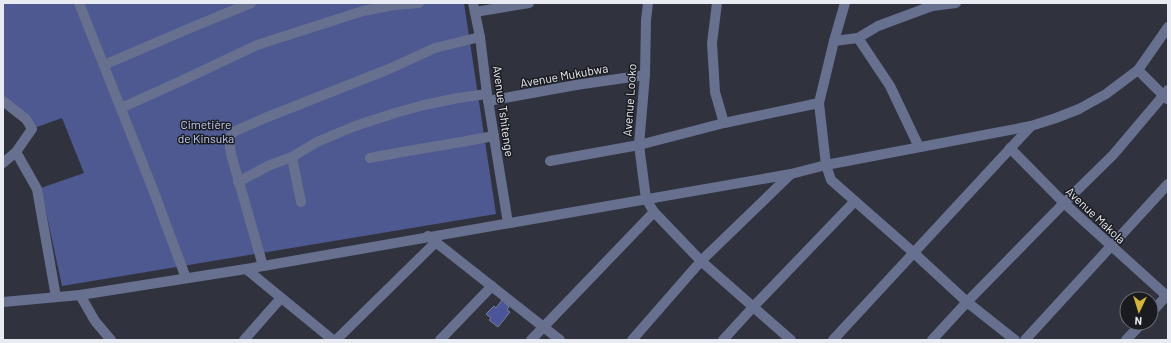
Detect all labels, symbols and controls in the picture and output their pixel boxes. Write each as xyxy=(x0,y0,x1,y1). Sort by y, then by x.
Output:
street label: Avenue Mukubwa xyxy=(519,60,609,90)
street label: Avenue Looko xyxy=(619,63,639,137)
street label: Avenue Tshitenge xyxy=(491,64,517,158)
park label: Cimetière de Kinsuka xyxy=(178,117,234,145)
street label: Avenue Makola xyxy=(1063,184,1129,246)
north arrow xyxy=(1119,291,1159,331)
text: N xyxy=(1134,315,1142,328)

